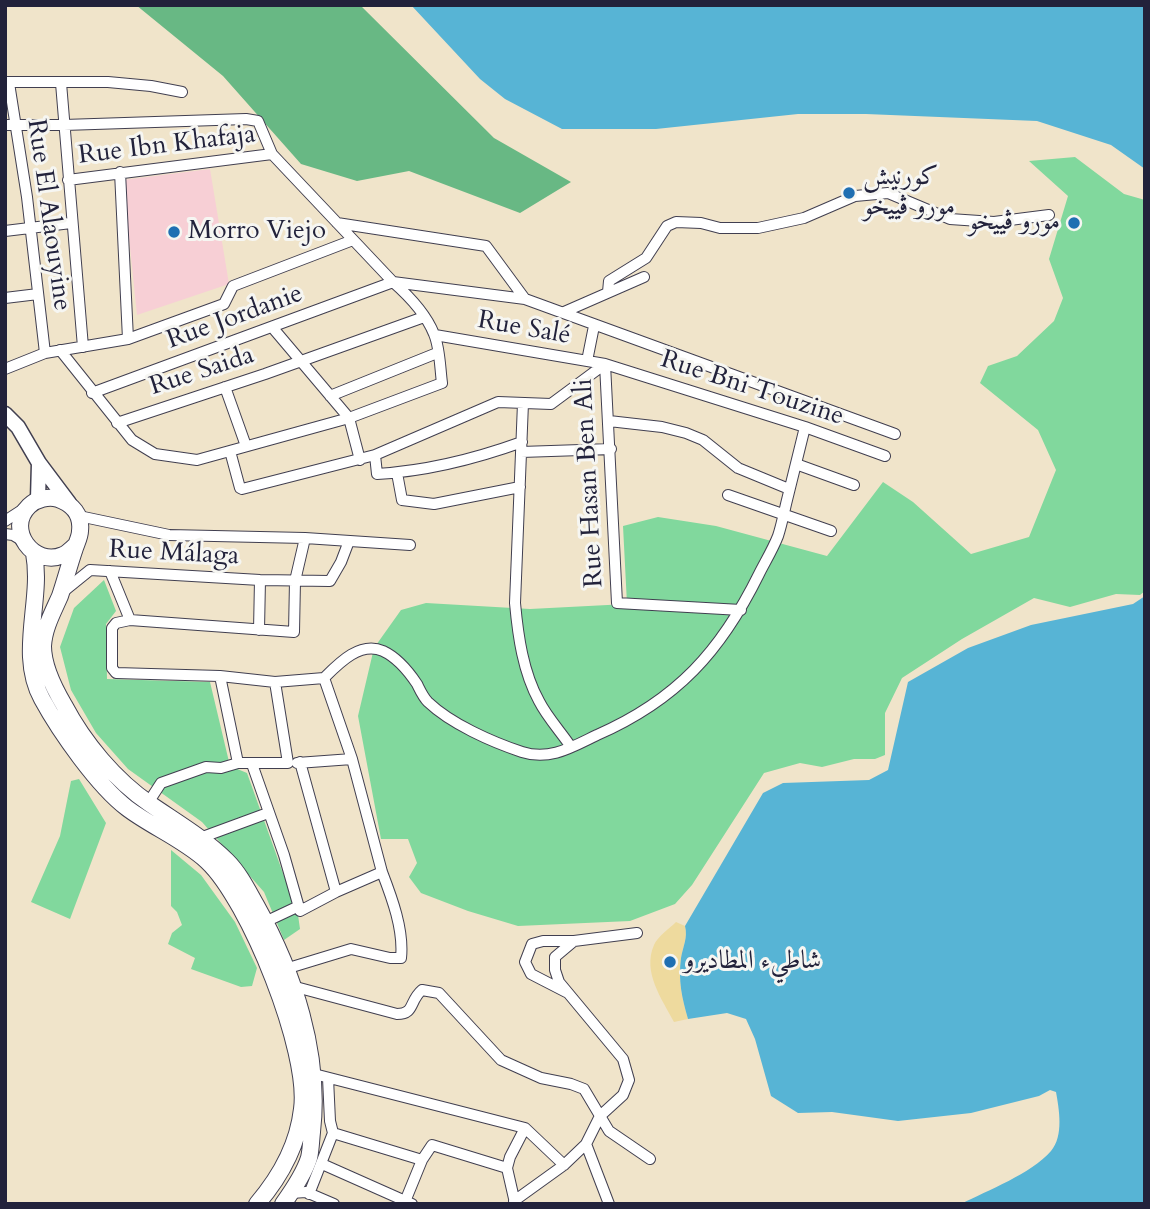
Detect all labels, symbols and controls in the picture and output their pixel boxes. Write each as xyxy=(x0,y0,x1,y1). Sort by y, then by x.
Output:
street label: Rue El Alaouyine xyxy=(19,117,77,313)
street label: Rue Ibn Khafaja xyxy=(77,120,257,172)
place label: كورنيش مورو ڤييخو xyxy=(863,162,955,224)
marker: كورنيش مورو ڤييخو xyxy=(841,185,857,201)
place label: مورو ڤييخو xyxy=(968,207,1060,239)
marker: مورو ڤييخو xyxy=(1066,215,1082,231)
place label: Morro Viejo xyxy=(188,216,326,248)
marker: Morro Viejo xyxy=(166,224,182,240)
street label: Rue Jordanie xyxy=(163,279,307,357)
street label: Rue Salé xyxy=(475,305,573,353)
street label: Rue Saida xyxy=(146,341,258,403)
street label: Rue Bni Touzine xyxy=(656,345,848,433)
street label: Rue Hasan Ben Ali xyxy=(569,378,611,588)
street label: Rue Málaga xyxy=(108,535,240,573)
place label: شاطيء المطاديرو xyxy=(684,946,821,978)
marker: شاطيء المطاديرو xyxy=(662,954,678,970)

